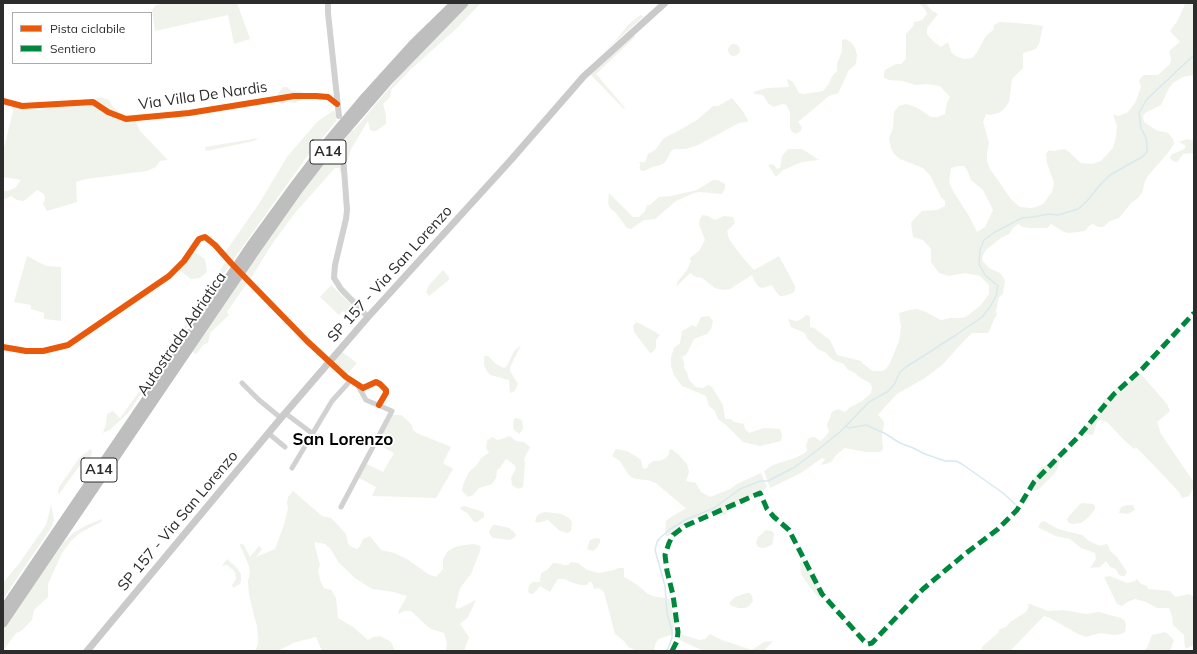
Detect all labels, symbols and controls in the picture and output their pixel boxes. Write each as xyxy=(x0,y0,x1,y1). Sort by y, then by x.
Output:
legend xyxy=(12,12,152,64)
text: Pista ciclabile xyxy=(50,21,125,36)
text: Sentiero xyxy=(50,41,96,56)
street label: Via Villa De Nardis xyxy=(137,78,269,114)
road number: A14 xyxy=(310,140,346,164)
street label: SP 157 - Via San Lorenzo xyxy=(324,202,456,346)
street label: Autostrada Adriatica xyxy=(134,269,230,399)
district label: San Lorenzo xyxy=(293,430,393,450)
street label: SP 157 - Via San Lorenzo xyxy=(114,447,242,595)
road number: A14 xyxy=(81,458,117,482)

